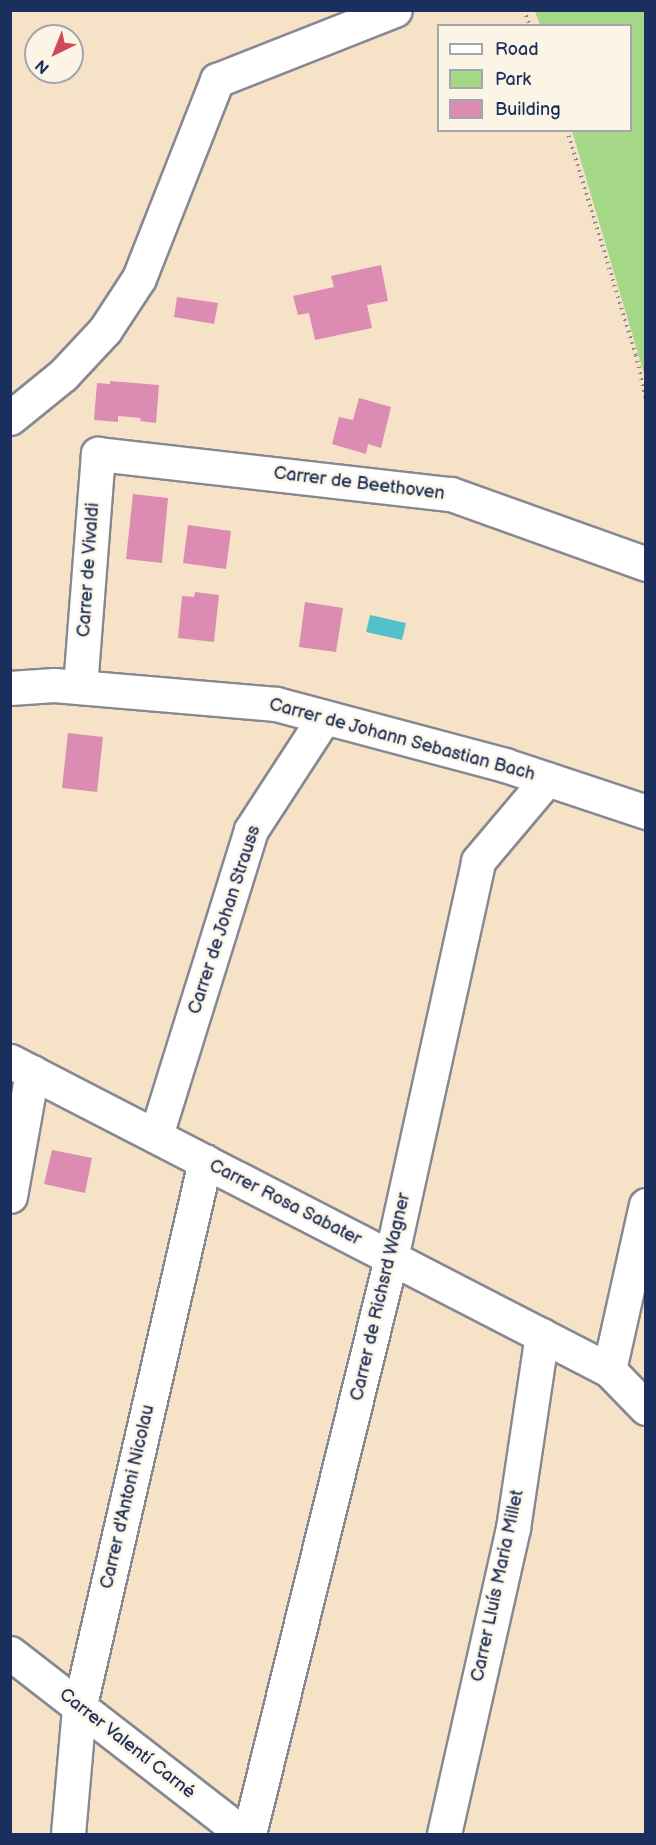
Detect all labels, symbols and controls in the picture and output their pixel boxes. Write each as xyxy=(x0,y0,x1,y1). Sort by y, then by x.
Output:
north arrow xyxy=(24,24,84,84)
legend xyxy=(437,24,632,132)
text: Road xyxy=(495,39,539,60)
text: N xyxy=(32,55,54,77)
text: Park xyxy=(495,69,531,90)
text: Building xyxy=(495,99,561,120)
street label: Carrer de Beethoven xyxy=(272,463,446,505)
street label: Carrer de Vivaldi xyxy=(74,502,104,638)
street label: Carrer de Johann Sebastian Bach xyxy=(266,694,538,786)
street label: Carrer de Johan Strauss xyxy=(184,822,266,1018)
street label: Carrer Rosa Sabater xyxy=(205,1155,365,1251)
street label: Carrer de Richsrd Wagner xyxy=(346,1191,416,1403)
street label: Carrer d'Antoni Nicolau xyxy=(96,1403,160,1591)
street label: Carrer Lluís Maria Millet xyxy=(467,1488,529,1684)
street label: Carrer Valentí Carné xyxy=(54,1684,200,1804)

